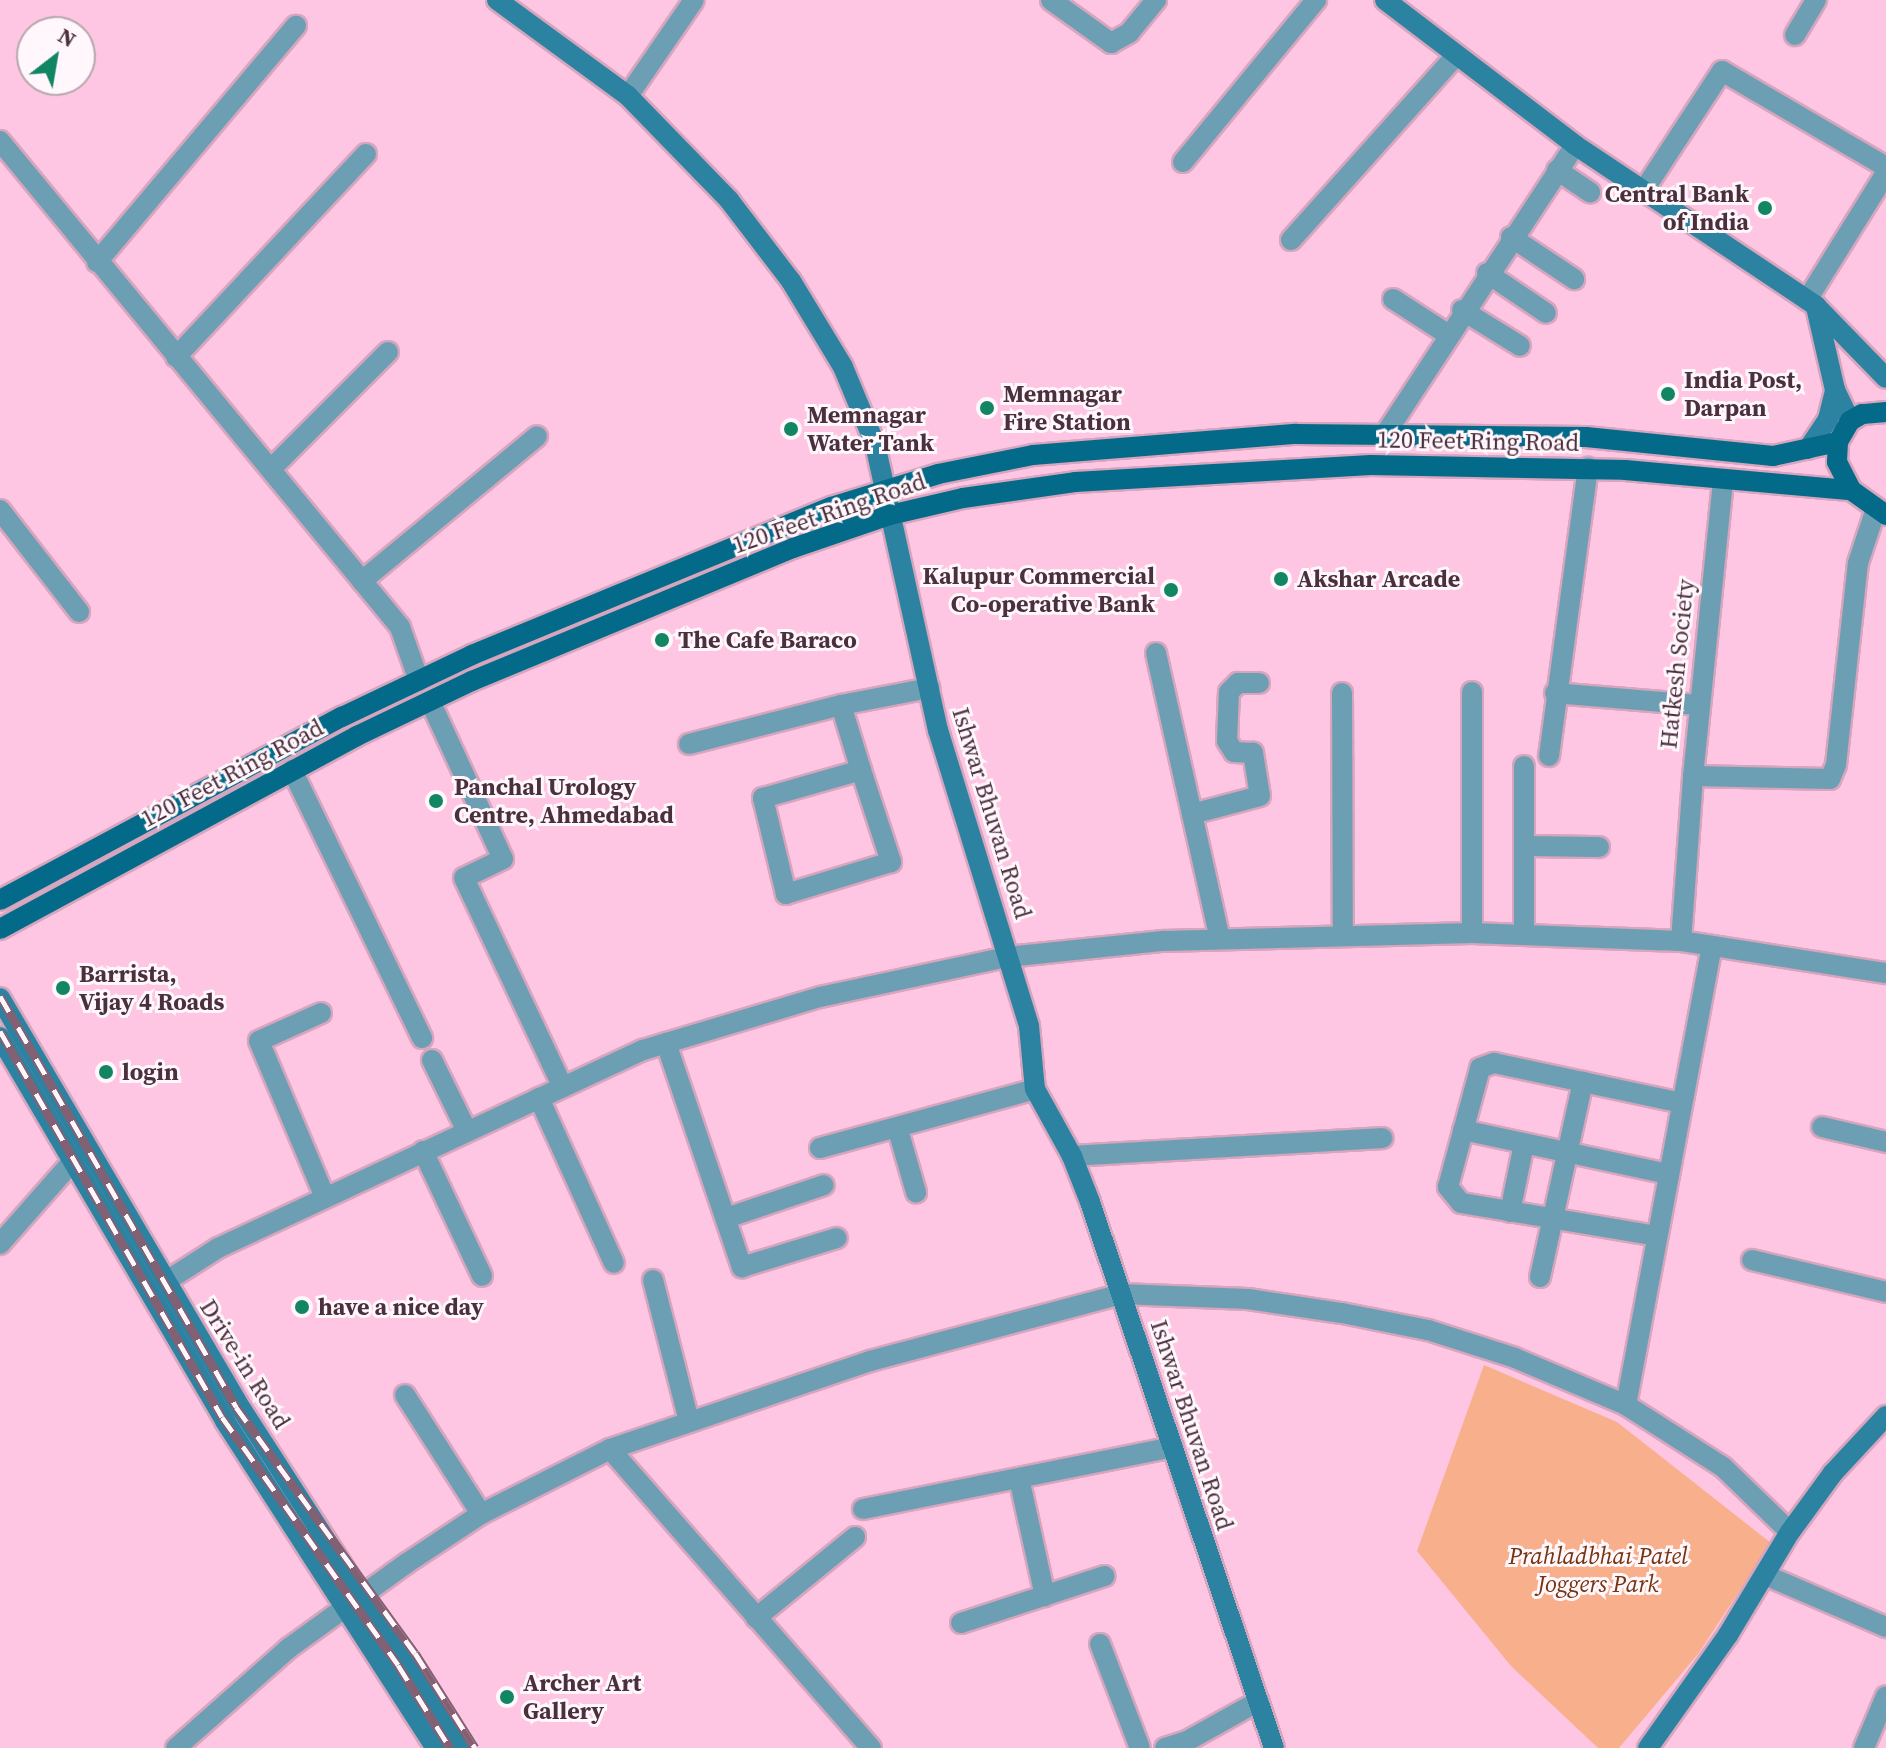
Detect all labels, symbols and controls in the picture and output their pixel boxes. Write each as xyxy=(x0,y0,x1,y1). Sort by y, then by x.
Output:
north arrow xyxy=(16,16,96,96)
text: N xyxy=(53,20,82,54)
place label: Central Bank of India xyxy=(1605,180,1749,236)
marker: Central Bank of India xyxy=(1756,199,1774,217)
place label: India Post, Darpan xyxy=(1684,366,1802,422)
place label: Memnagar Fire Station xyxy=(1003,380,1131,436)
marker: India Post, Darpan xyxy=(1659,385,1677,403)
marker: Memnagar Fire Station xyxy=(978,399,996,417)
place label: Memnagar Water Tank xyxy=(807,401,934,457)
marker: Memnagar Water Tank xyxy=(782,420,800,438)
street label: 120 Feet Ring Road xyxy=(1377,425,1579,457)
street label: 120 Feet Ring Road xyxy=(729,466,929,560)
place label: Kalupur Commercial Co-operative Bank xyxy=(923,562,1155,618)
place label: Akshar Arcade xyxy=(1297,565,1460,593)
marker: Akshar Arcade xyxy=(1272,570,1290,588)
street label: Hatkesh Society xyxy=(1654,578,1700,750)
marker: Kalupur Commercial Co-operative Bank xyxy=(1162,581,1180,599)
place label: The Cafe Baraco xyxy=(678,626,857,654)
marker: The Cafe Baraco xyxy=(653,631,671,649)
street label: Ishwar Bhuvan Road xyxy=(946,704,1038,922)
street label: 120 Feet Ring Road xyxy=(136,713,328,833)
place label: Panchal Urology Centre, Ahmedabad xyxy=(454,773,674,829)
marker: Panchal Urology Centre, Ahmedabad xyxy=(425,790,447,812)
place label: Barrista, Vijay 4 Roads xyxy=(79,960,224,1016)
marker: Barrista, Vijay 4 Roads xyxy=(54,979,72,997)
place label: login xyxy=(122,1058,179,1086)
marker: login xyxy=(97,1063,115,1081)
place label: have a nice day xyxy=(318,1293,484,1321)
street label: Drive-in Road xyxy=(194,1294,296,1434)
marker: have a nice day xyxy=(293,1298,311,1316)
street label: Ishwar Bhuvan Road xyxy=(1144,1316,1240,1534)
park label: Prahladbhai Patel Joggers Park xyxy=(1508,1542,1688,1598)
place label: Archer Art Gallery xyxy=(523,1669,641,1725)
marker: Archer Art Gallery xyxy=(498,1688,516,1706)

